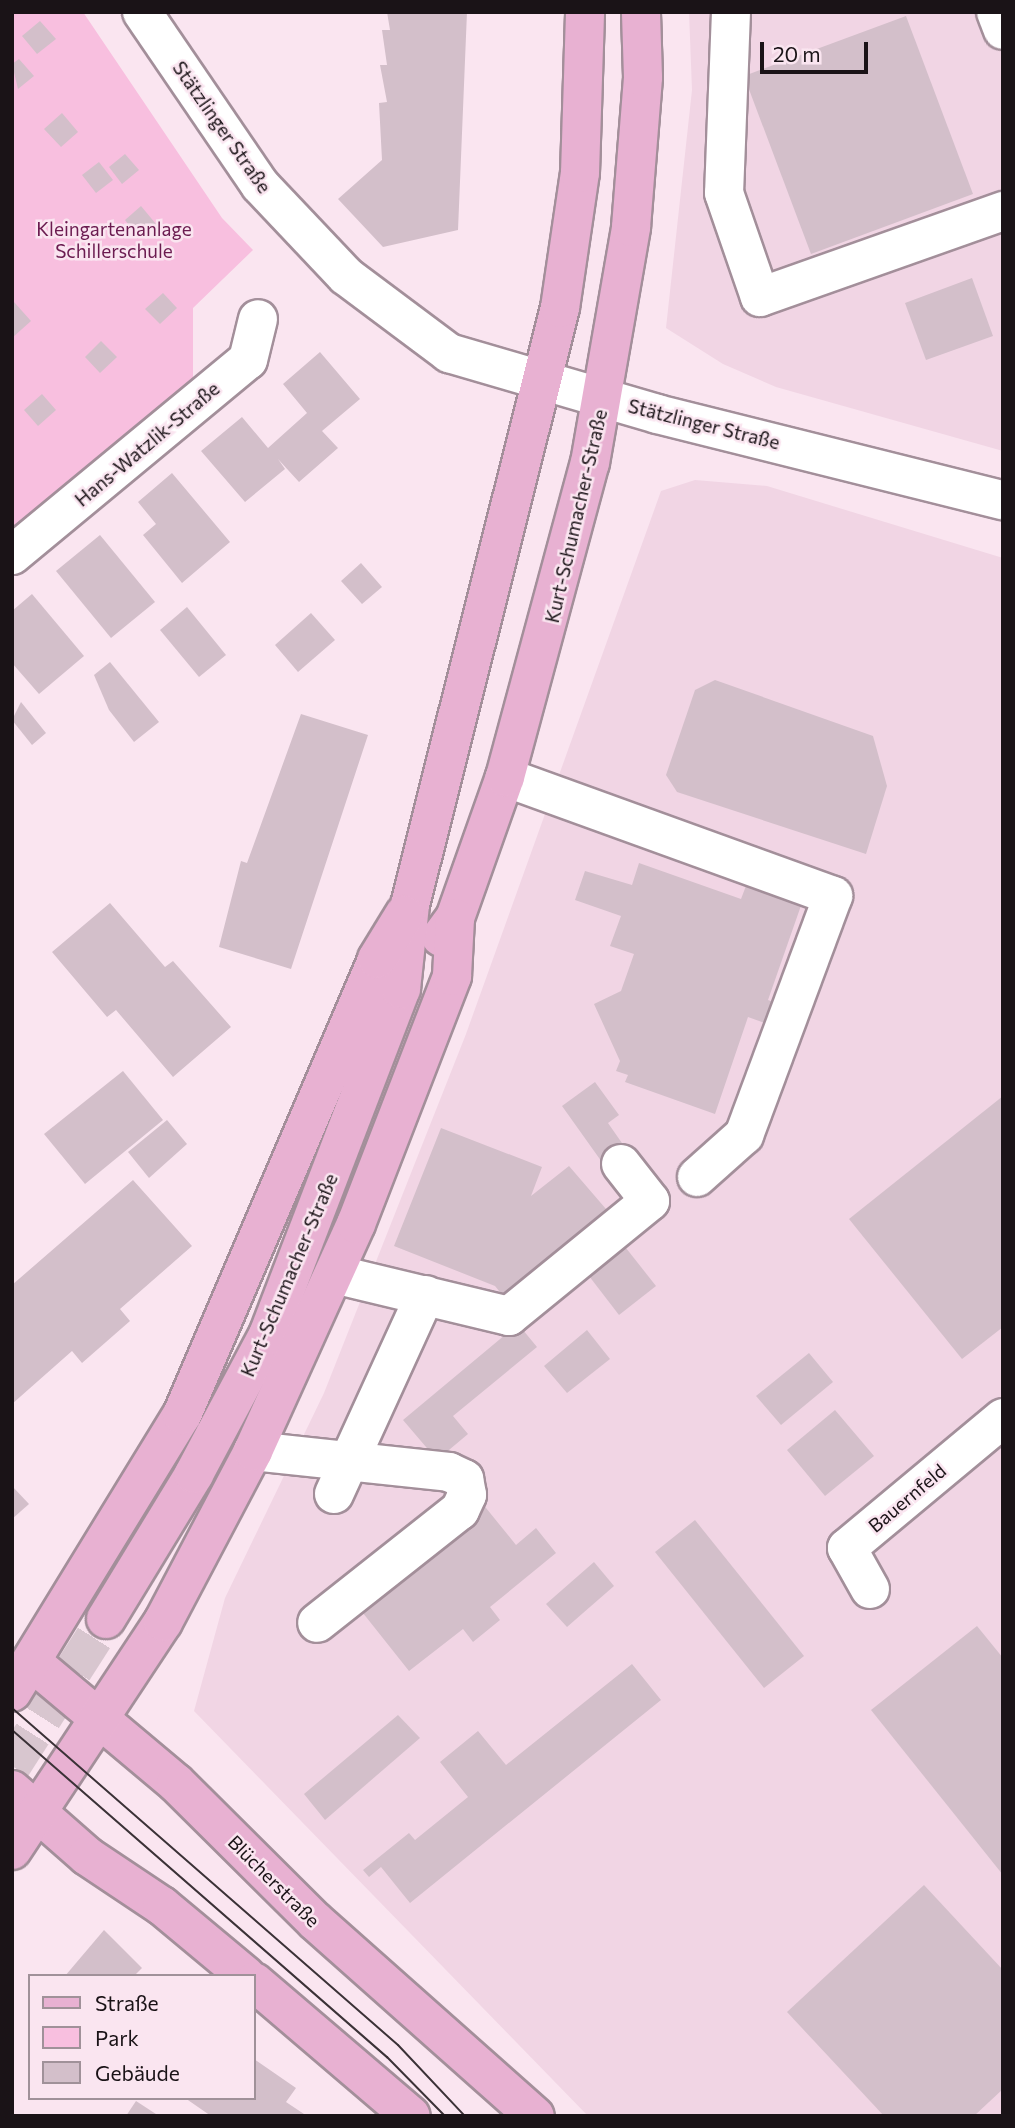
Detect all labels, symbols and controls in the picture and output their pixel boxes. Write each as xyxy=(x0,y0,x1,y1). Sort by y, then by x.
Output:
scale bar xyxy=(763,28,872,72)
text: 20 m xyxy=(773,41,821,66)
street label: Stätzlinger Straße xyxy=(168,57,276,197)
park label: Kleingartenanlage Schillerschule xyxy=(36,218,192,262)
street label: Hans-Watzlik-Straße xyxy=(70,377,224,511)
street label: Stätzlinger Straße xyxy=(626,394,782,454)
street label: Kurt-Schumacher-Straße xyxy=(540,407,612,625)
street label: Kurt-Schumacher-Straße xyxy=(236,1170,342,1380)
street label: Bauernfeld xyxy=(864,1459,950,1537)
street label: Blücherstraße xyxy=(223,1830,325,1932)
legend xyxy=(28,1974,256,2100)
text: Straße xyxy=(95,1990,159,2015)
text: Park xyxy=(95,2025,139,2050)
text: Gebäude xyxy=(95,2060,180,2085)

